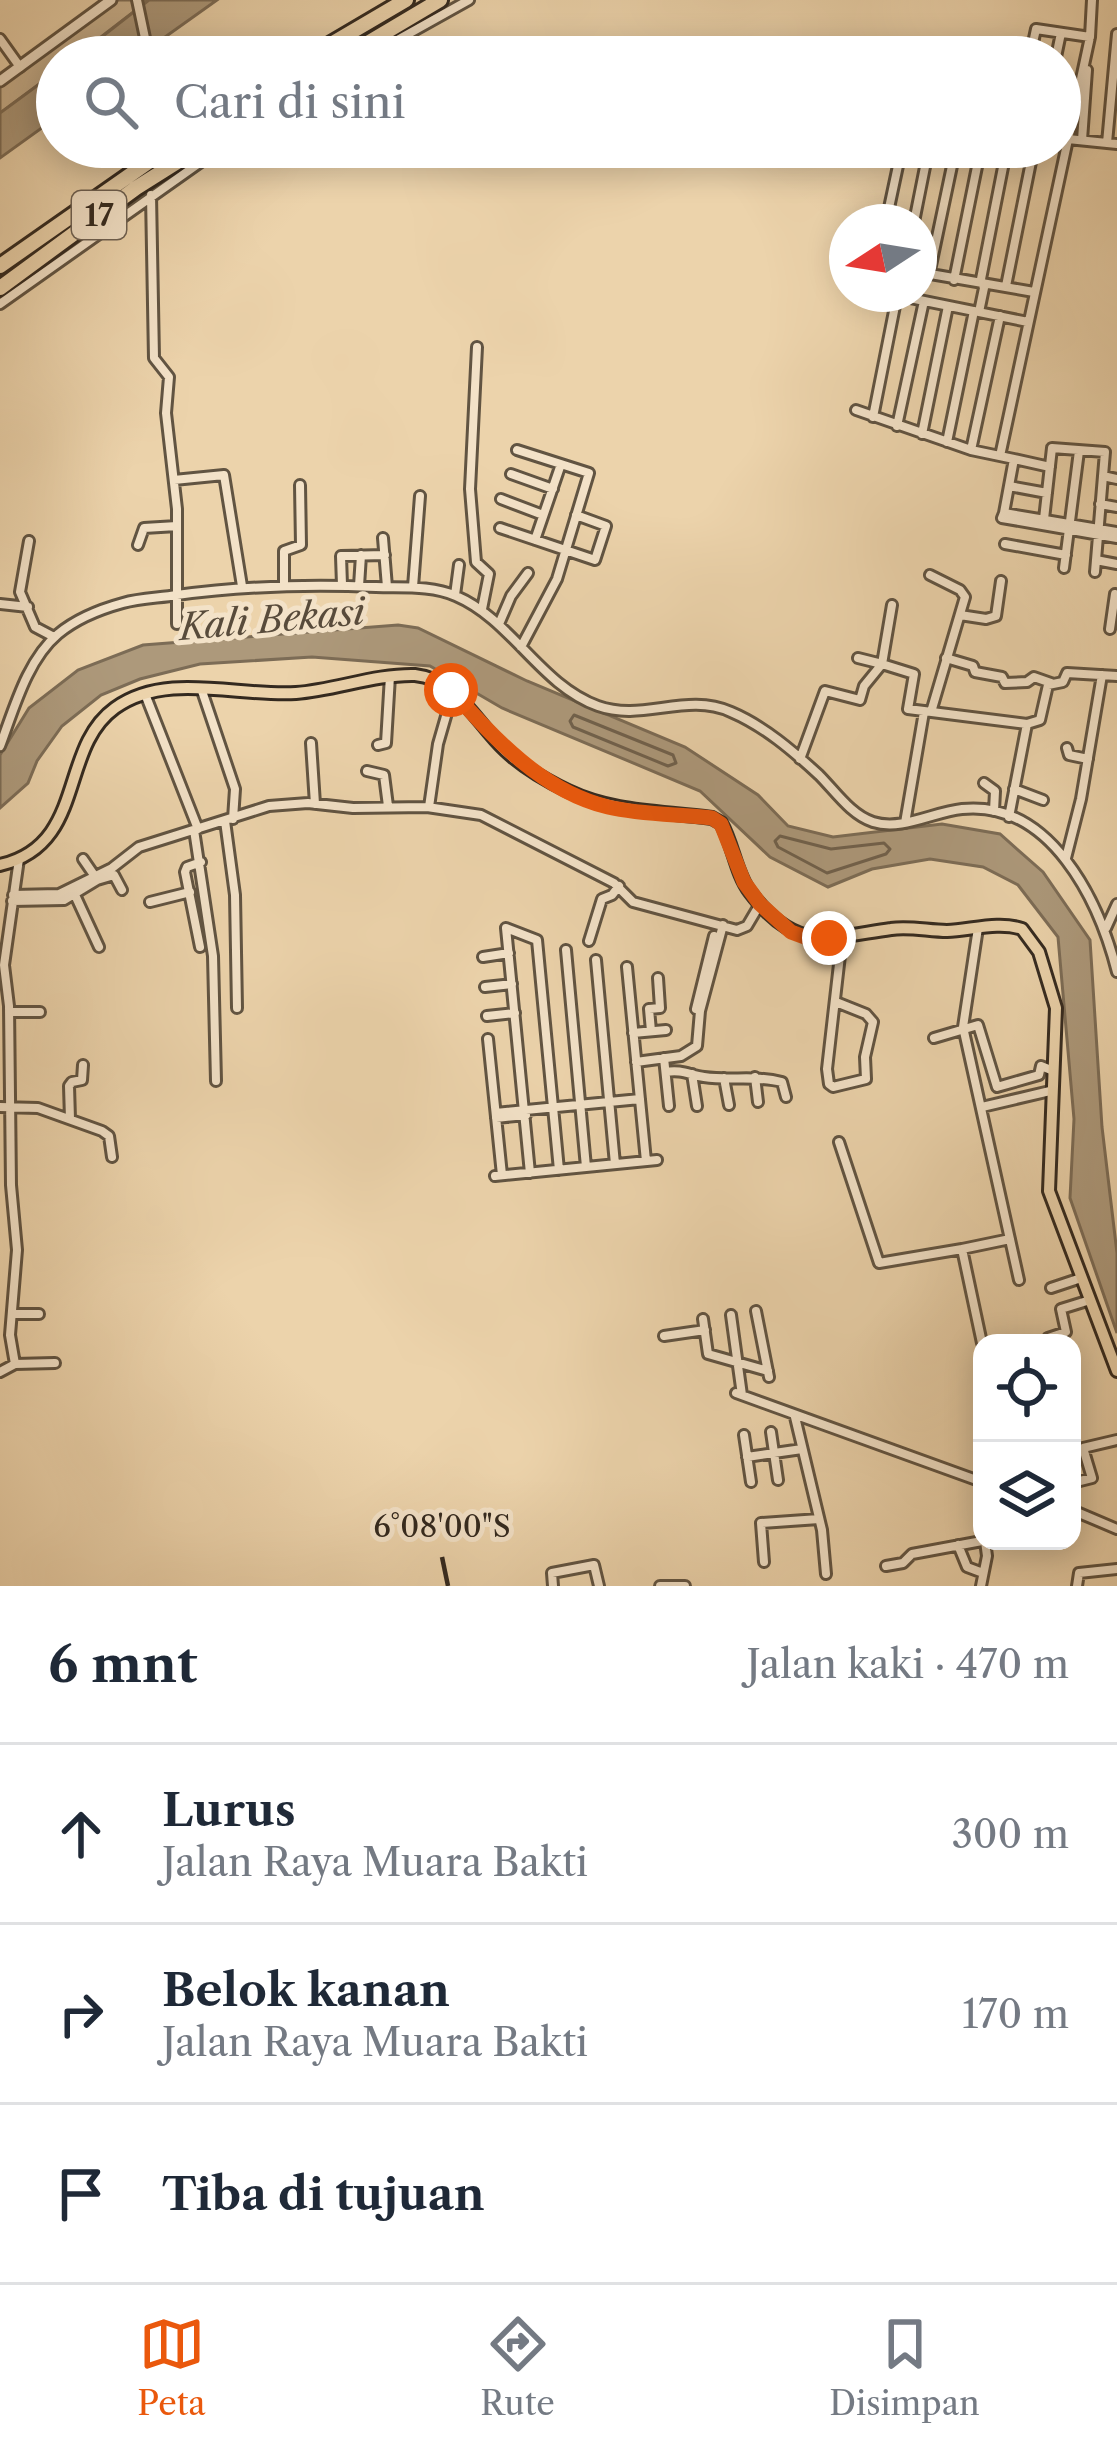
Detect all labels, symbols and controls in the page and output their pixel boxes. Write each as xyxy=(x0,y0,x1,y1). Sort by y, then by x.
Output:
search box xyxy=(36,36,1081,168)
icon: search xyxy=(78,69,144,135)
text: Cari di sini xyxy=(174,74,405,130)
road number: 17 xyxy=(72,191,126,239)
north arrow xyxy=(829,204,937,312)
water label: Kali Bekasi xyxy=(175,589,368,649)
route start xyxy=(424,663,478,717)
route end xyxy=(802,911,856,965)
map controls xyxy=(973,1334,1081,1550)
button: locate xyxy=(973,1334,1081,1442)
button: layers xyxy=(973,1442,1081,1550)
text: 6°08'00"S xyxy=(373,1508,511,1545)
text: 6 mnt xyxy=(48,1633,197,1695)
text: Jalan kaki · 470 m xyxy=(747,1640,1069,1688)
text: Lurus xyxy=(162,1782,296,1838)
icon: ahead xyxy=(48,1801,114,1867)
text: 300 m xyxy=(951,1810,1069,1858)
text: Jalan Raya Muara Bakti xyxy=(162,1838,588,1886)
text: Belok kanan xyxy=(162,1962,450,2018)
icon: right xyxy=(48,1981,114,2047)
text: 170 m xyxy=(962,1990,1069,2038)
text: Jalan Raya Muara Bakti xyxy=(162,2018,588,2066)
icon: arrive xyxy=(48,2161,114,2227)
text: Tiba di tujuan xyxy=(162,2166,485,2222)
tab: Peta xyxy=(137,2311,206,2424)
tab: Rute xyxy=(480,2311,555,2424)
tab: Disimpan xyxy=(829,2311,980,2424)

